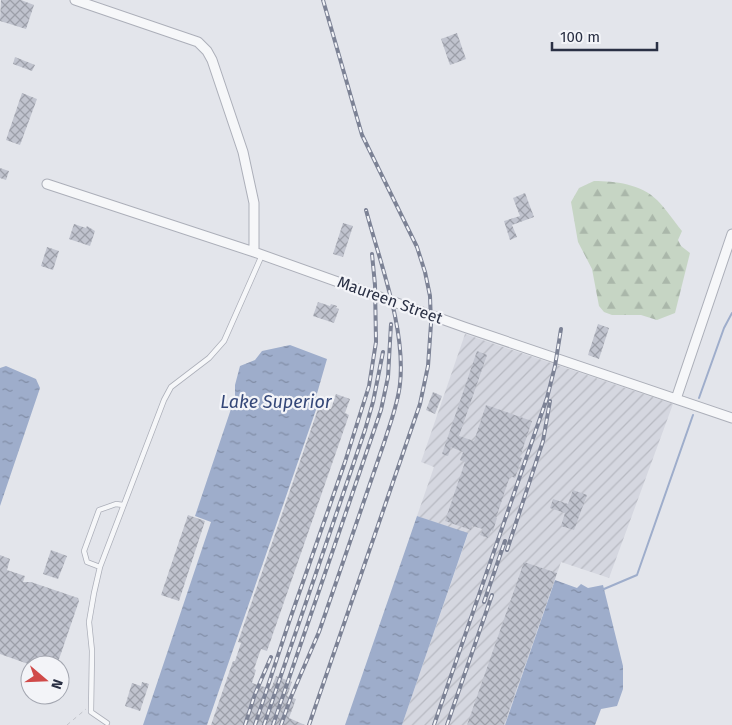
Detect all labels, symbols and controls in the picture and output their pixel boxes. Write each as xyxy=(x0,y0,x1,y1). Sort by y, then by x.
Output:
scale bar xyxy=(552,20,657,52)
text: 100 m xyxy=(560,28,600,46)
street label: Maureen Street xyxy=(335,272,445,328)
water label: Lake Superior xyxy=(220,391,333,413)
north arrow xyxy=(20,655,70,705)
text: N xyxy=(47,677,66,691)

